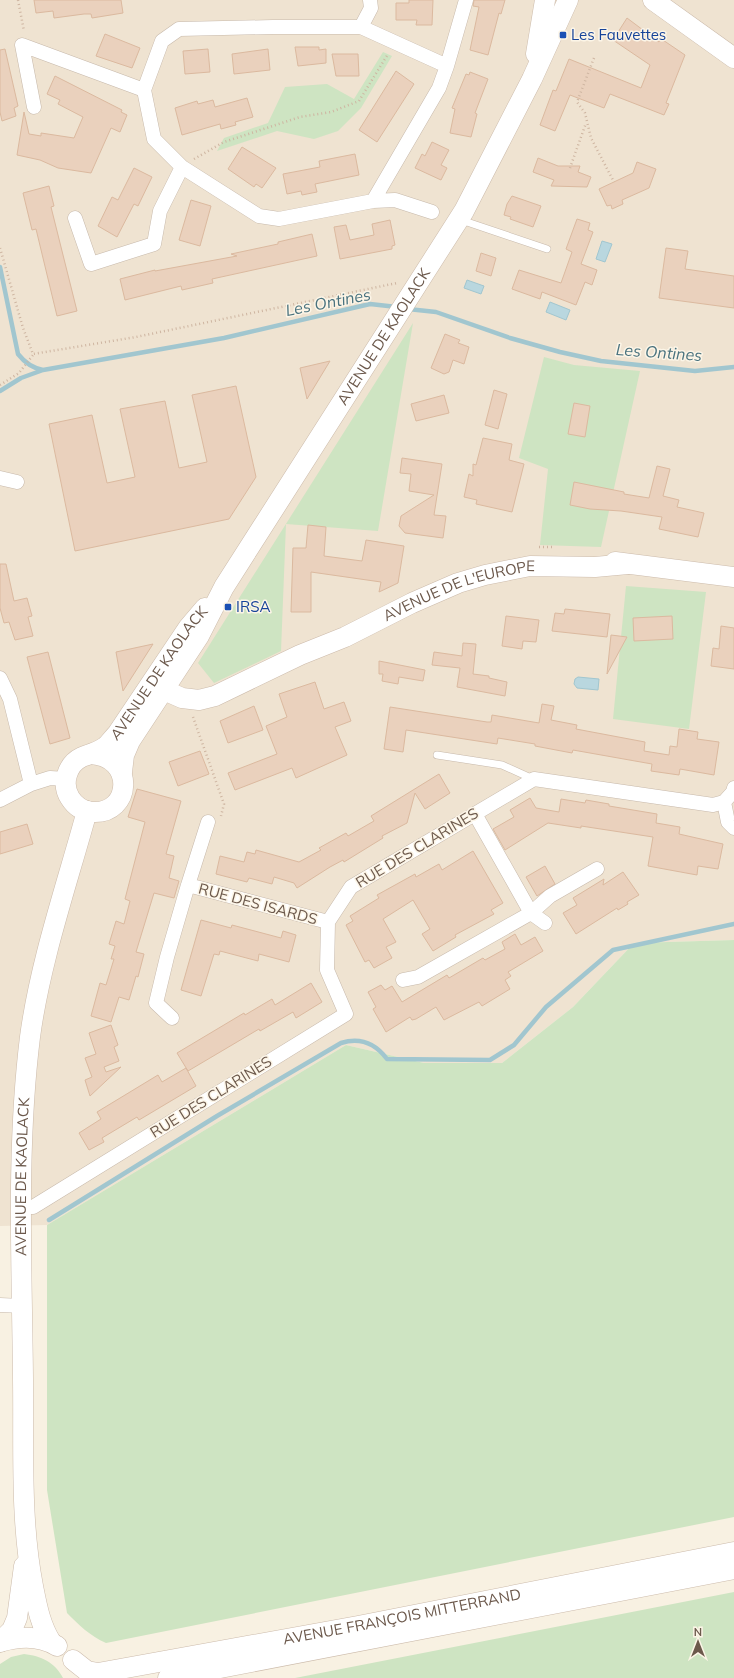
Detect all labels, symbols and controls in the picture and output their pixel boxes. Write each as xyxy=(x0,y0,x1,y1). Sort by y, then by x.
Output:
place label: Les Fauvettes xyxy=(571,25,666,44)
marker: Les Fauvettes xyxy=(558,30,568,40)
street label: AVENUE DE KAOLACK xyxy=(333,264,434,408)
water label: Les Ontines xyxy=(284,284,372,320)
water label: Les Ontines xyxy=(615,339,703,365)
street label: AVENUE DE L'EUROPE xyxy=(380,556,535,625)
place label: IRSA xyxy=(236,597,271,616)
street label: AVENUE DE KAOLACK xyxy=(106,602,212,744)
marker: IRSA xyxy=(223,602,233,612)
street label: RUE DES CLARINES xyxy=(352,803,482,892)
street label: RUE DES ISARDS xyxy=(197,879,320,929)
street label: RUE DES CLARINES xyxy=(146,1051,275,1142)
street label: AVENUE DE KAOLACK xyxy=(11,1096,33,1256)
street label: AVENUE FRANÇOIS MITTERRAND xyxy=(281,1584,522,1648)
north arrow xyxy=(678,1622,718,1662)
text: N xyxy=(694,1625,702,1639)

